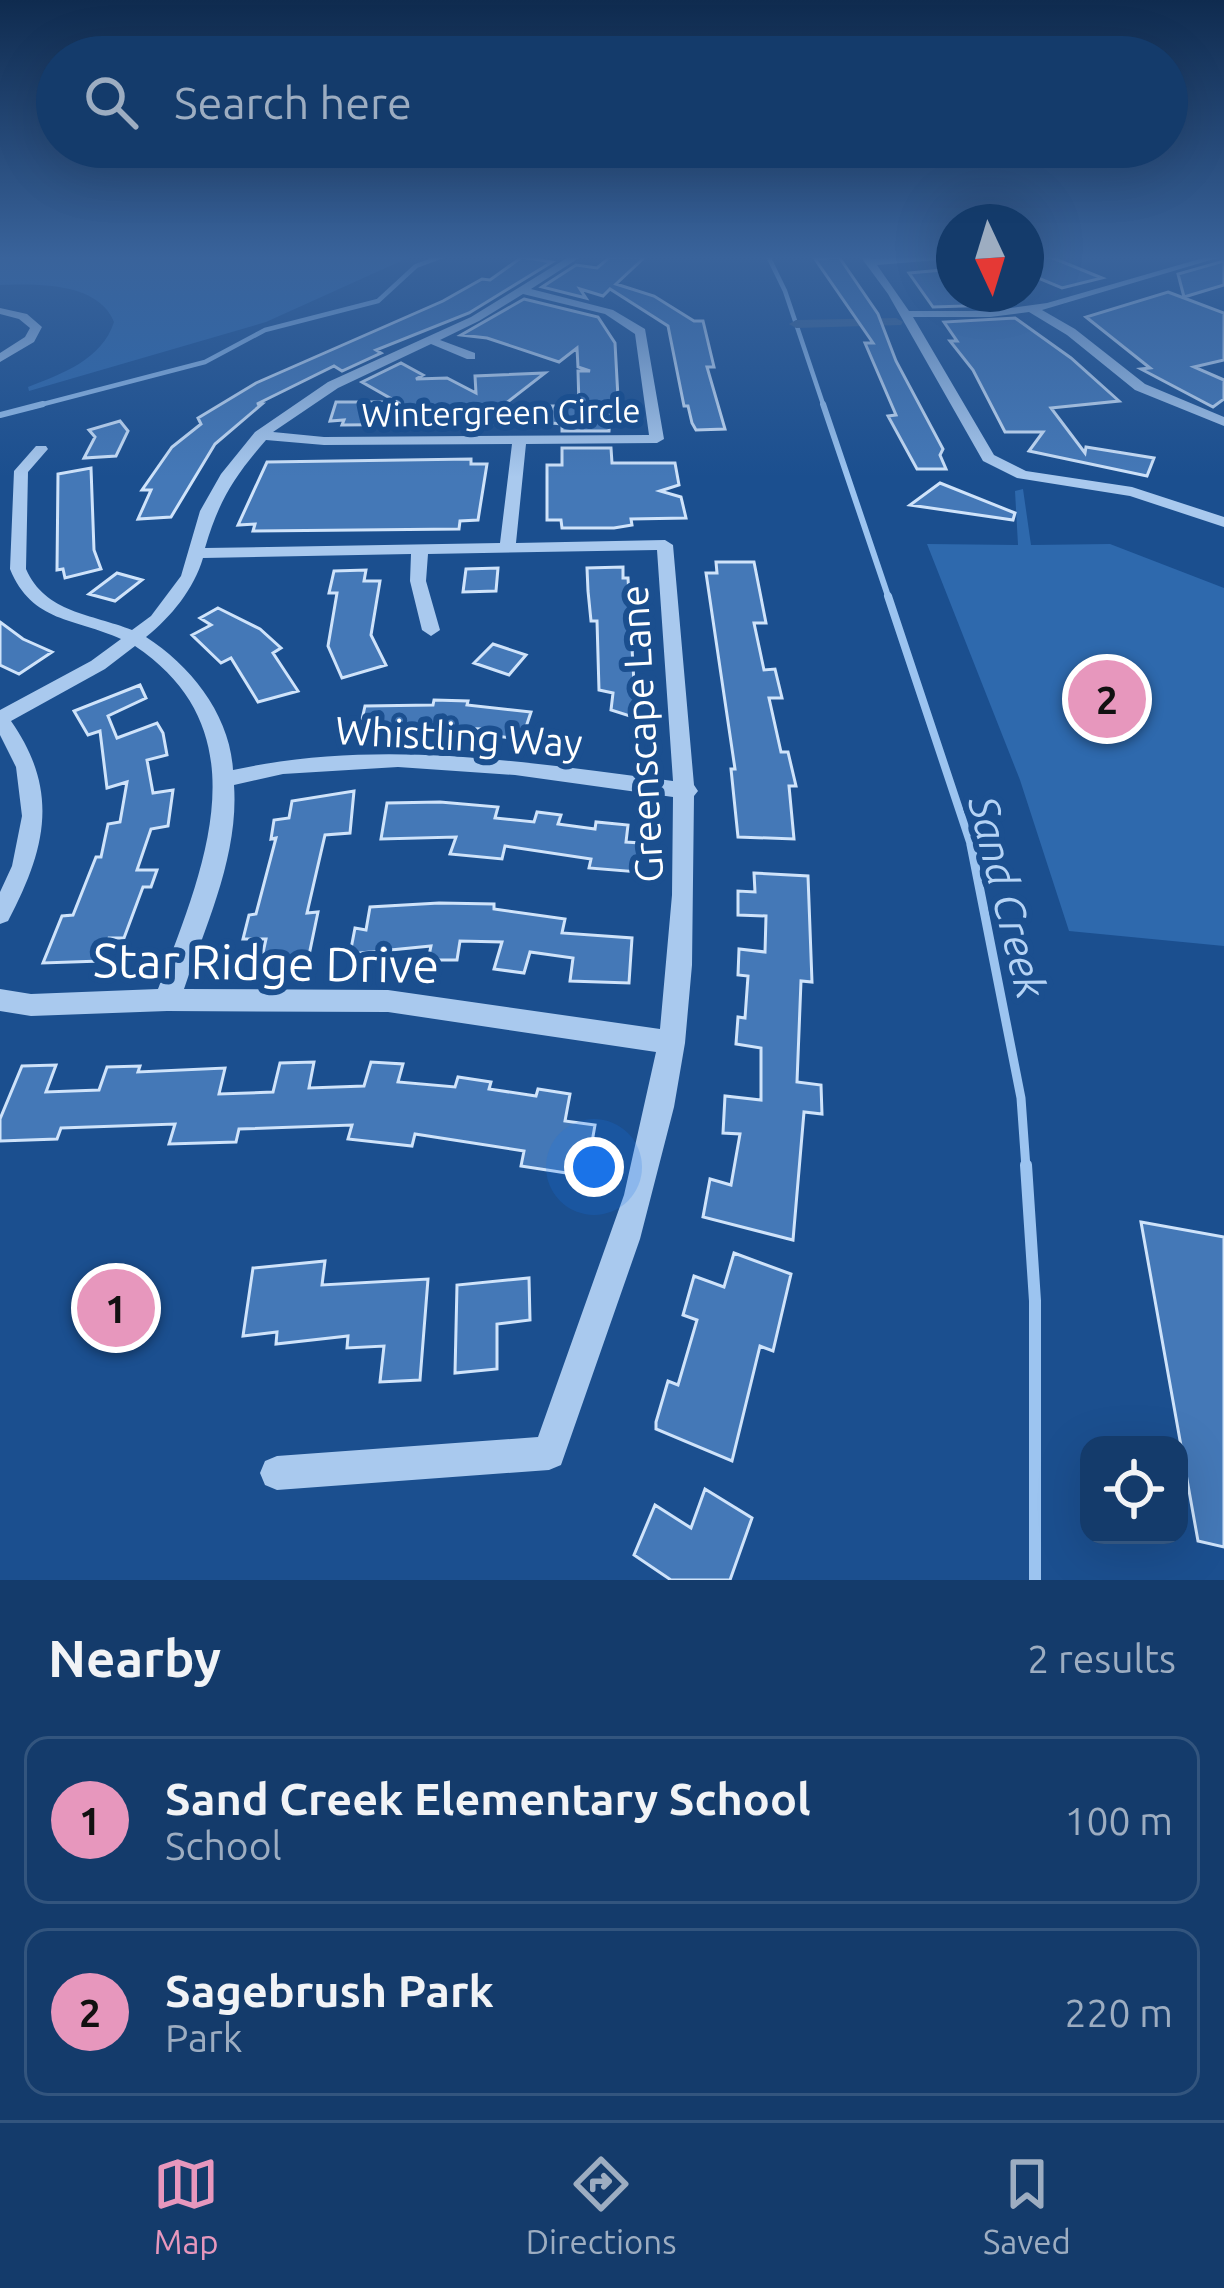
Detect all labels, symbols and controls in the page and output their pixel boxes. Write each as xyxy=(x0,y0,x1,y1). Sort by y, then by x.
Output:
search box xyxy=(36,36,1188,168)
icon: search xyxy=(78,69,144,135)
text: Search here xyxy=(174,77,412,128)
north arrow xyxy=(936,204,1044,312)
street label: Wintergreen Circle xyxy=(361,391,641,433)
street label: Greenscape Lane xyxy=(612,584,670,884)
pin: 2 xyxy=(1068,654,1146,744)
street label: Whistling Way xyxy=(334,708,584,764)
water label: Sand Creek xyxy=(960,790,1056,1003)
street label: Star Ridge Drive xyxy=(93,932,439,992)
your location xyxy=(564,1137,624,1197)
pin: 1 xyxy=(77,1263,155,1353)
map controls xyxy=(1080,1436,1188,1544)
button: locate xyxy=(1080,1436,1188,1544)
text: Nearby xyxy=(48,1629,221,1687)
text: 2 results xyxy=(1027,1637,1176,1680)
text: Sand Creek Elementary School xyxy=(165,1773,811,1824)
text: 1 xyxy=(79,1799,101,1842)
text: 100 m xyxy=(1064,1799,1173,1842)
text: School xyxy=(165,1824,282,1867)
text: Sagebrush Park xyxy=(165,1965,494,2016)
text: 2 xyxy=(79,1991,101,2034)
text: 220 m xyxy=(1064,1991,1173,2034)
text: Park xyxy=(165,2016,243,2059)
tab: Map xyxy=(153,2151,219,2260)
tab: Directions xyxy=(526,2151,676,2260)
tab: Saved xyxy=(983,2151,1071,2260)

